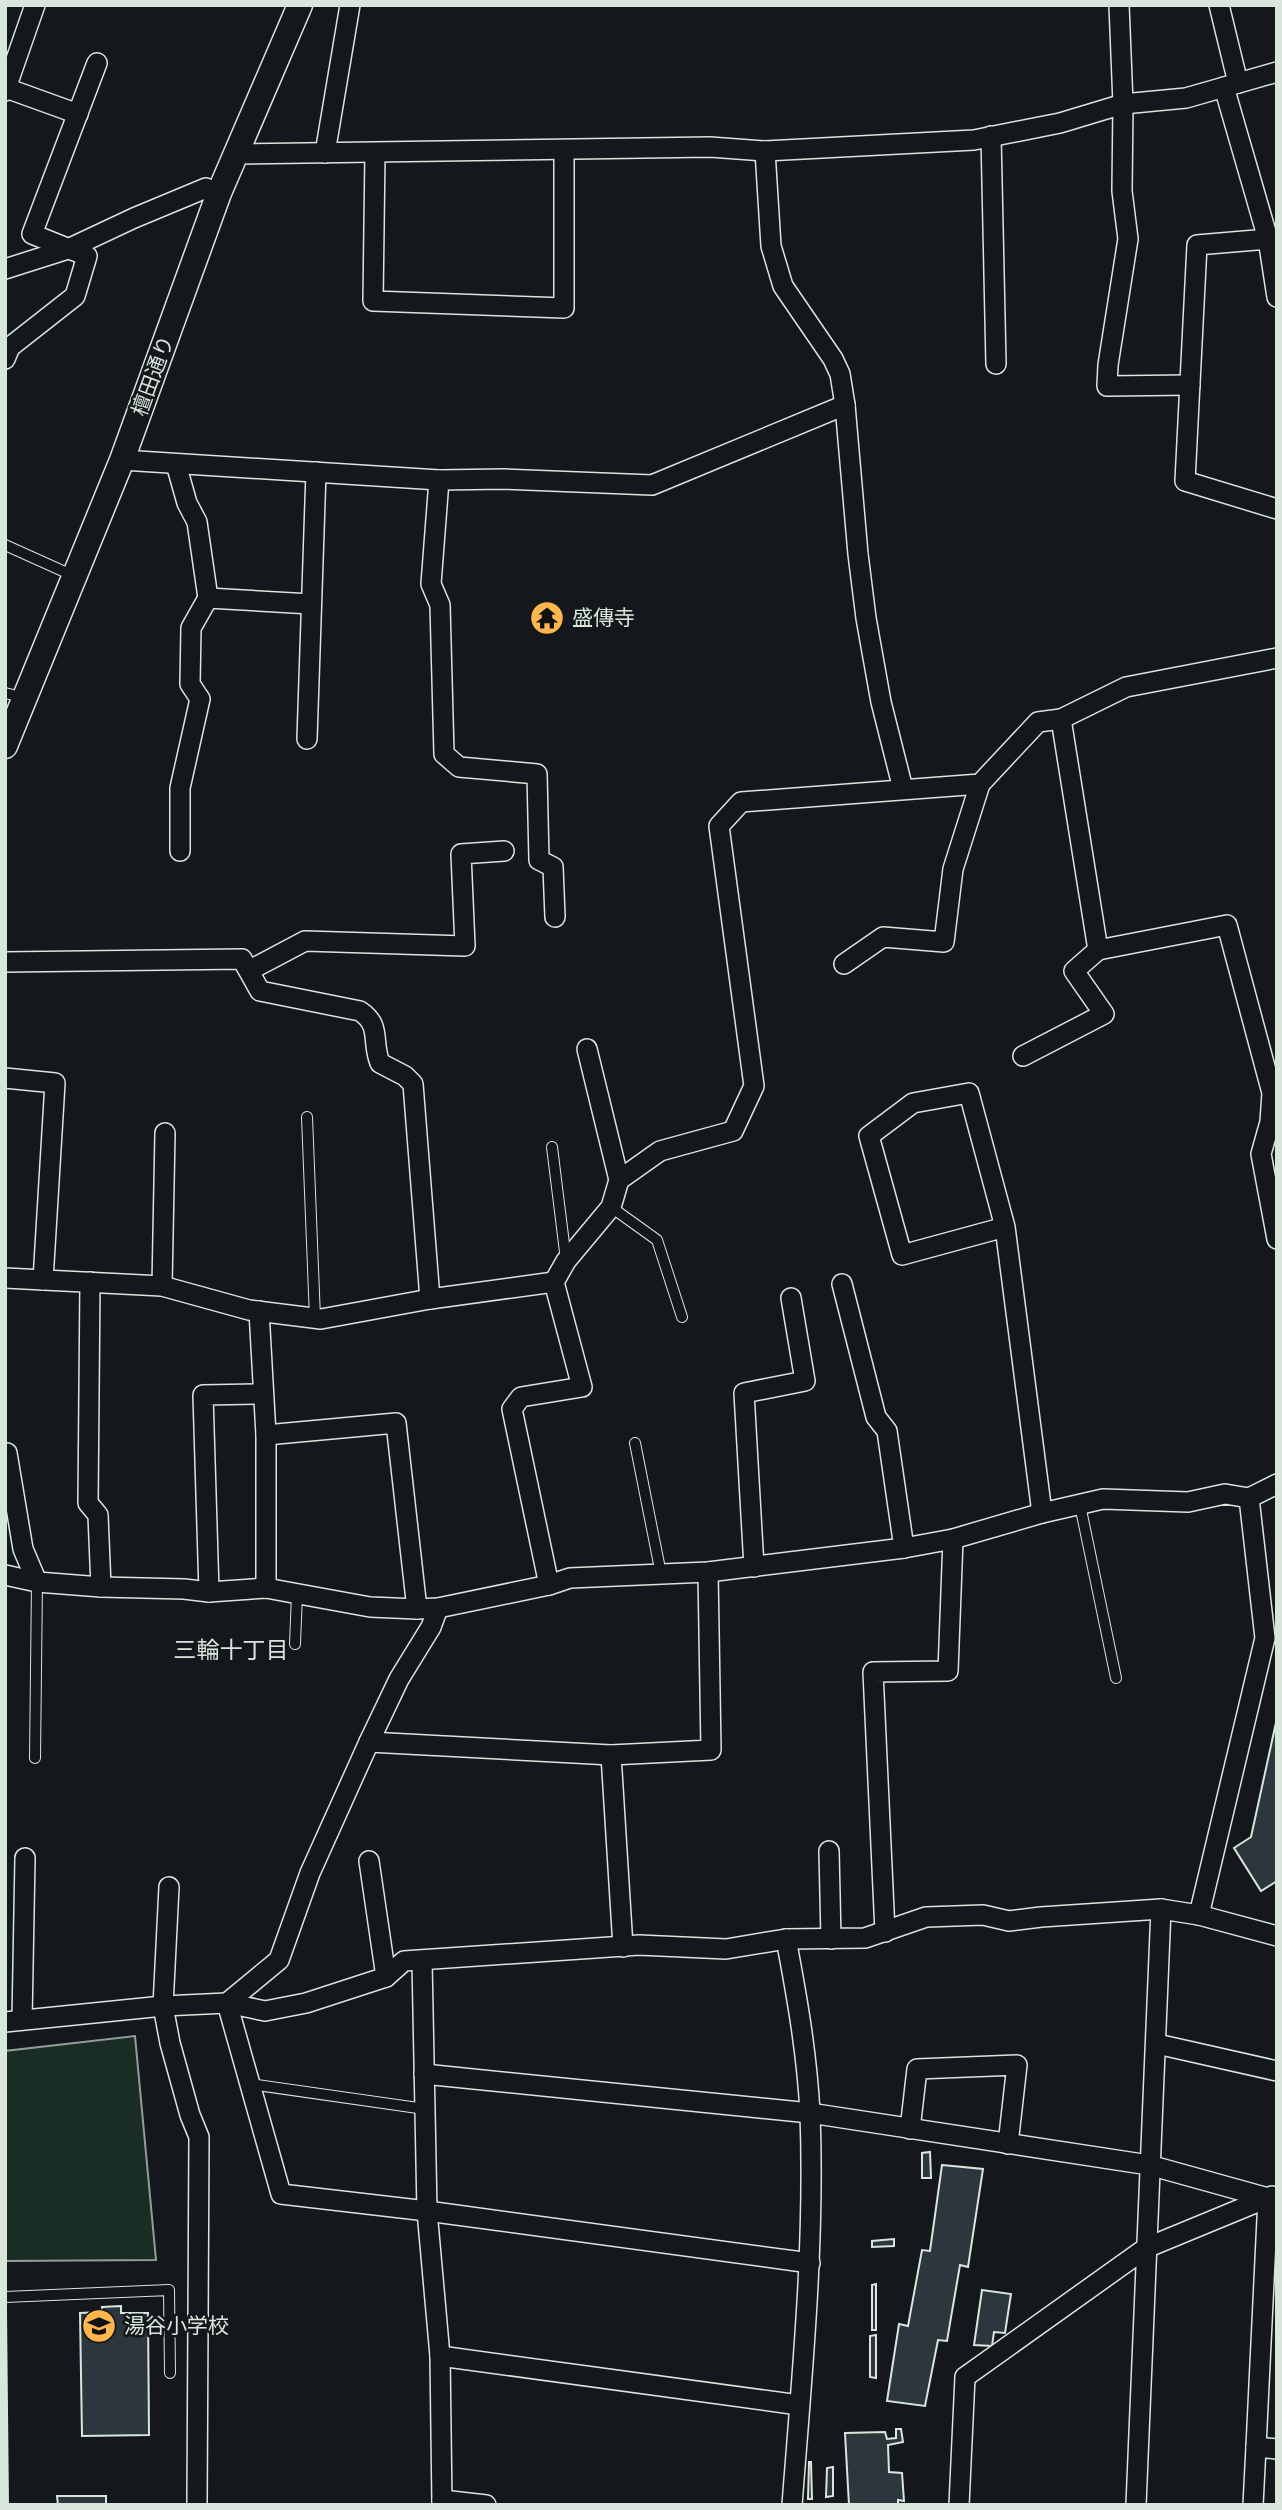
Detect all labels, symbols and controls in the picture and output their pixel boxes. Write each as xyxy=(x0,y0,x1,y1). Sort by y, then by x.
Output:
street label: 檀田通り xyxy=(127,332,179,420)
temple icon: 盛傳寺 xyxy=(528,599,566,637)
place label: 盛傳寺 xyxy=(572,606,635,630)
district label: 三輪十丁目 xyxy=(174,1637,289,1664)
school or university icon: 湯谷小学校 xyxy=(80,2307,118,2345)
place label: 湯谷小学校 xyxy=(124,2314,229,2338)

